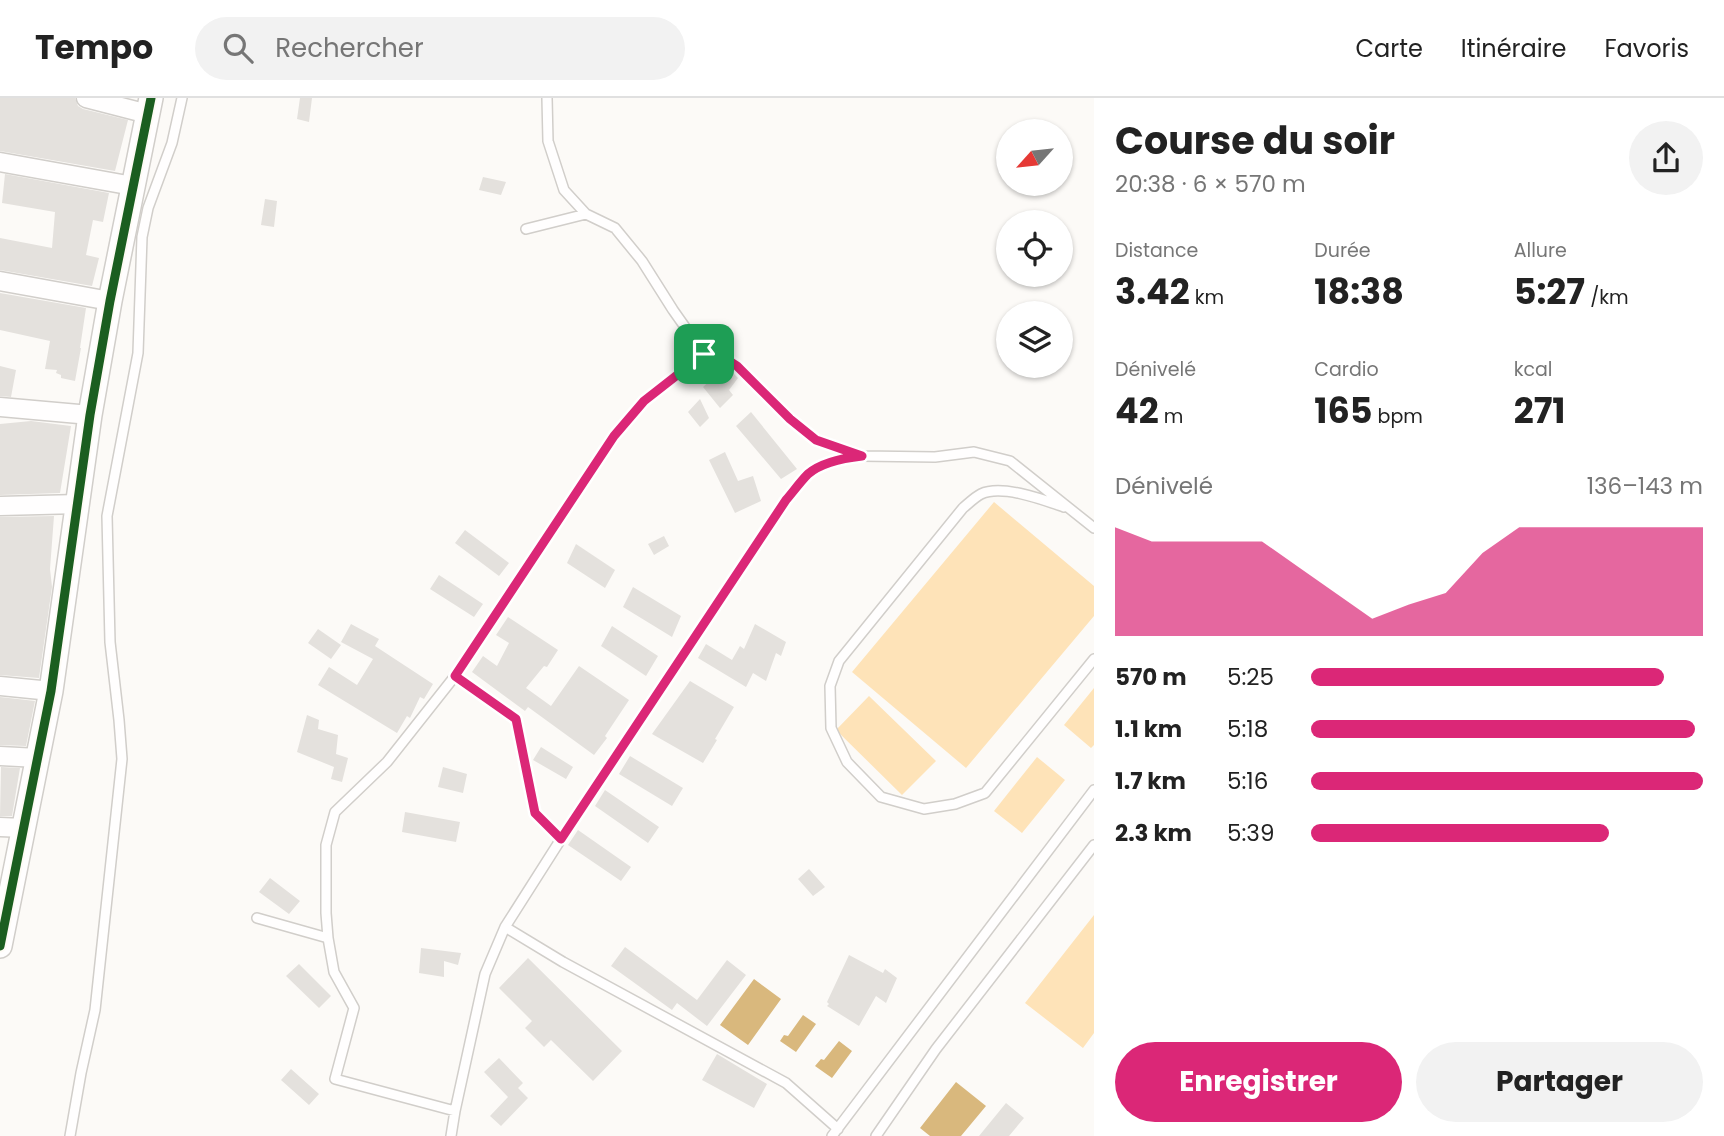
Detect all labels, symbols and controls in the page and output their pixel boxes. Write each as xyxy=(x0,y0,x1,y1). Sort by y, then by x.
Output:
search box xyxy=(195,17,685,80)
text: Tempo xyxy=(35,24,153,71)
icon: search xyxy=(219,29,257,67)
text: Rechercher xyxy=(275,30,424,66)
text: Carte xyxy=(1355,32,1423,65)
text: Itinéraire xyxy=(1461,32,1566,65)
text: Favoris xyxy=(1604,32,1689,65)
text: Course du soir xyxy=(1115,114,1395,167)
north arrow xyxy=(996,119,1073,196)
map controls xyxy=(996,119,1073,378)
button: share xyxy=(1629,121,1703,195)
text: 20:38 · 6 × 570 m xyxy=(1115,168,1306,200)
button: locate xyxy=(996,210,1073,287)
text: Distance xyxy=(1115,237,1198,264)
text: Durée xyxy=(1314,237,1371,264)
text: Allure xyxy=(1514,237,1567,264)
text: 3.42 xyxy=(1115,267,1190,316)
text: 18:38 xyxy=(1314,267,1404,316)
text: 5:27 xyxy=(1514,267,1585,316)
text: km xyxy=(1190,284,1224,311)
text: /km xyxy=(1585,284,1629,311)
button: layers xyxy=(996,301,1073,378)
pin xyxy=(674,324,734,384)
icon: arrive xyxy=(685,335,723,373)
text: Dénivelé xyxy=(1115,356,1196,383)
text: Cardio xyxy=(1314,356,1379,383)
text: kcal xyxy=(1514,356,1553,383)
text: 42 xyxy=(1115,386,1159,435)
text: 165 xyxy=(1314,386,1373,435)
text: 271 xyxy=(1514,386,1566,435)
text: m xyxy=(1159,403,1183,430)
text: bpm xyxy=(1373,403,1423,430)
text: Dénivelé xyxy=(1115,470,1213,502)
text: 136–143 m xyxy=(1587,470,1703,502)
text: 570 m xyxy=(1115,661,1186,693)
text: 5:25 xyxy=(1227,661,1274,693)
text: 1.1 km xyxy=(1115,713,1182,745)
text: 5:18 xyxy=(1227,713,1268,745)
text: 1.7 km xyxy=(1115,765,1186,797)
text: 5:16 xyxy=(1227,765,1268,797)
text: 2.3 km xyxy=(1115,817,1192,849)
text: 5:39 xyxy=(1227,817,1274,849)
button: Enregistrer xyxy=(1115,1042,1402,1122)
button: Partager xyxy=(1416,1042,1703,1122)

